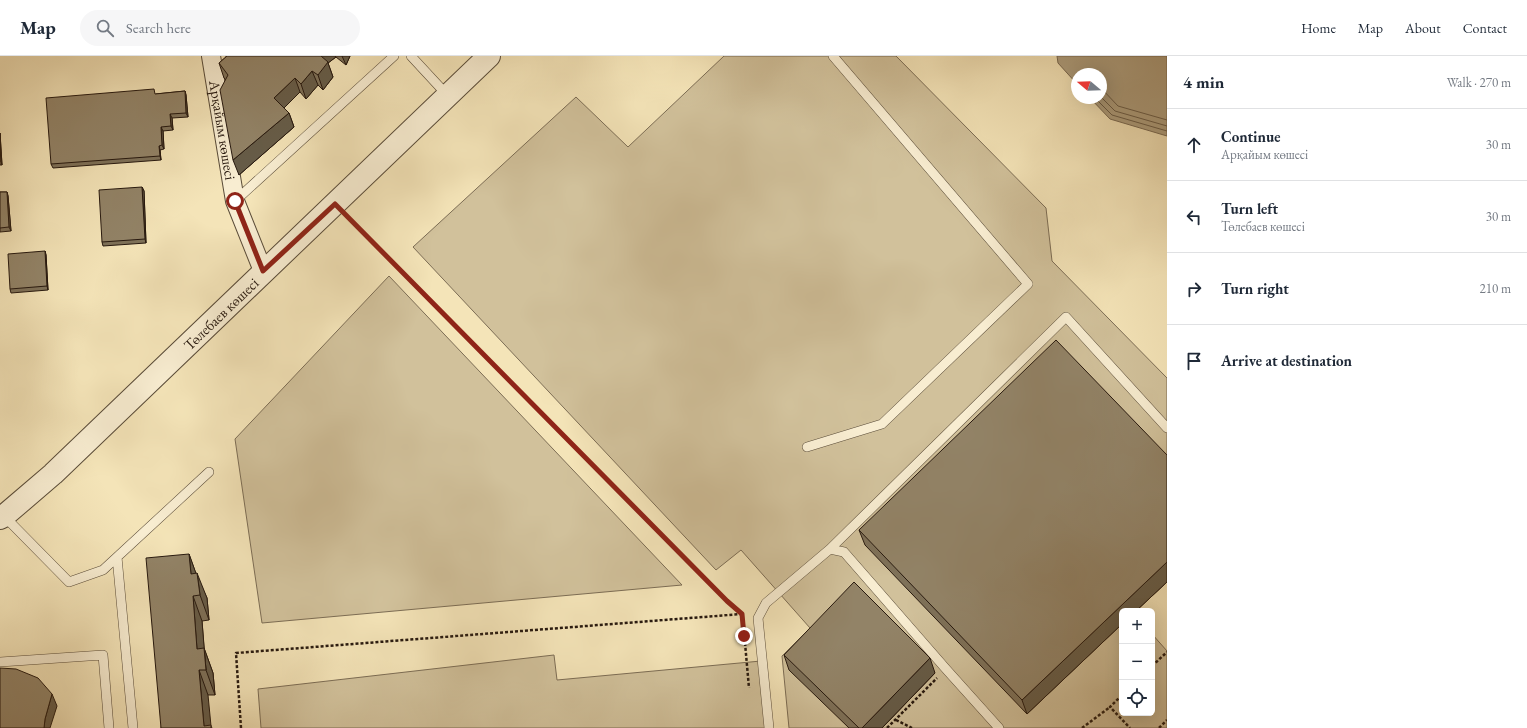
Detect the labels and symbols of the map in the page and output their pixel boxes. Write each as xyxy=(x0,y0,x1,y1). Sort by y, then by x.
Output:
north arrow xyxy=(1071,68,1107,104)
street label: Арқайым көшесі xyxy=(205,78,241,182)
route start xyxy=(226,192,244,210)
street label: Төлебаев көшесі xyxy=(179,273,262,354)
route end xyxy=(735,627,753,645)

